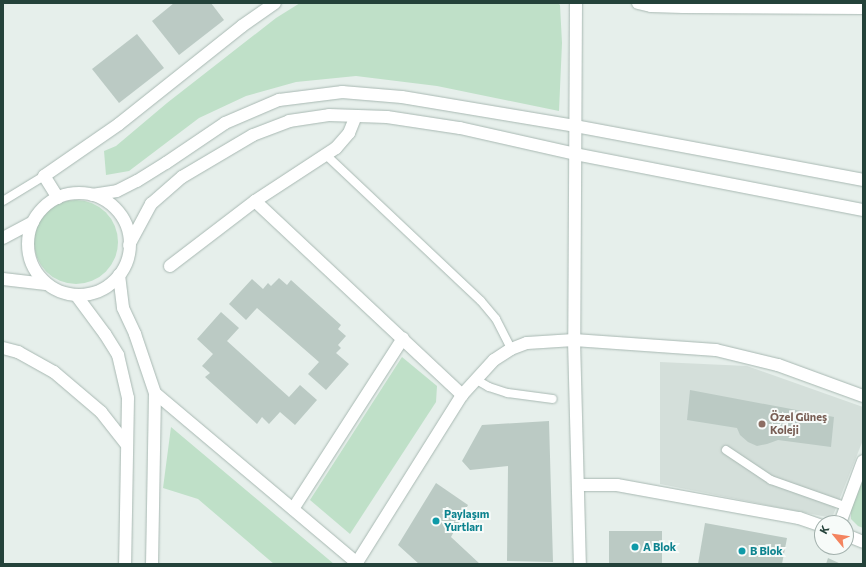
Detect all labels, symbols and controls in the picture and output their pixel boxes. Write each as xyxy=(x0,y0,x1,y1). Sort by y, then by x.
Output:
place label: Özel Güneş Koleji xyxy=(770,411,827,437)
marker: Özel Güneş Koleji xyxy=(757,419,767,429)
place label: Paylaşım Yurtları xyxy=(444,508,489,534)
north arrow xyxy=(814,515,854,555)
marker: Paylaşım Yurtları xyxy=(431,516,441,526)
text: K xyxy=(816,523,831,536)
place label: A Blok xyxy=(643,540,676,554)
marker: A Blok xyxy=(630,542,640,552)
place label: B Blok xyxy=(750,544,783,558)
marker: B Blok xyxy=(737,546,747,556)

